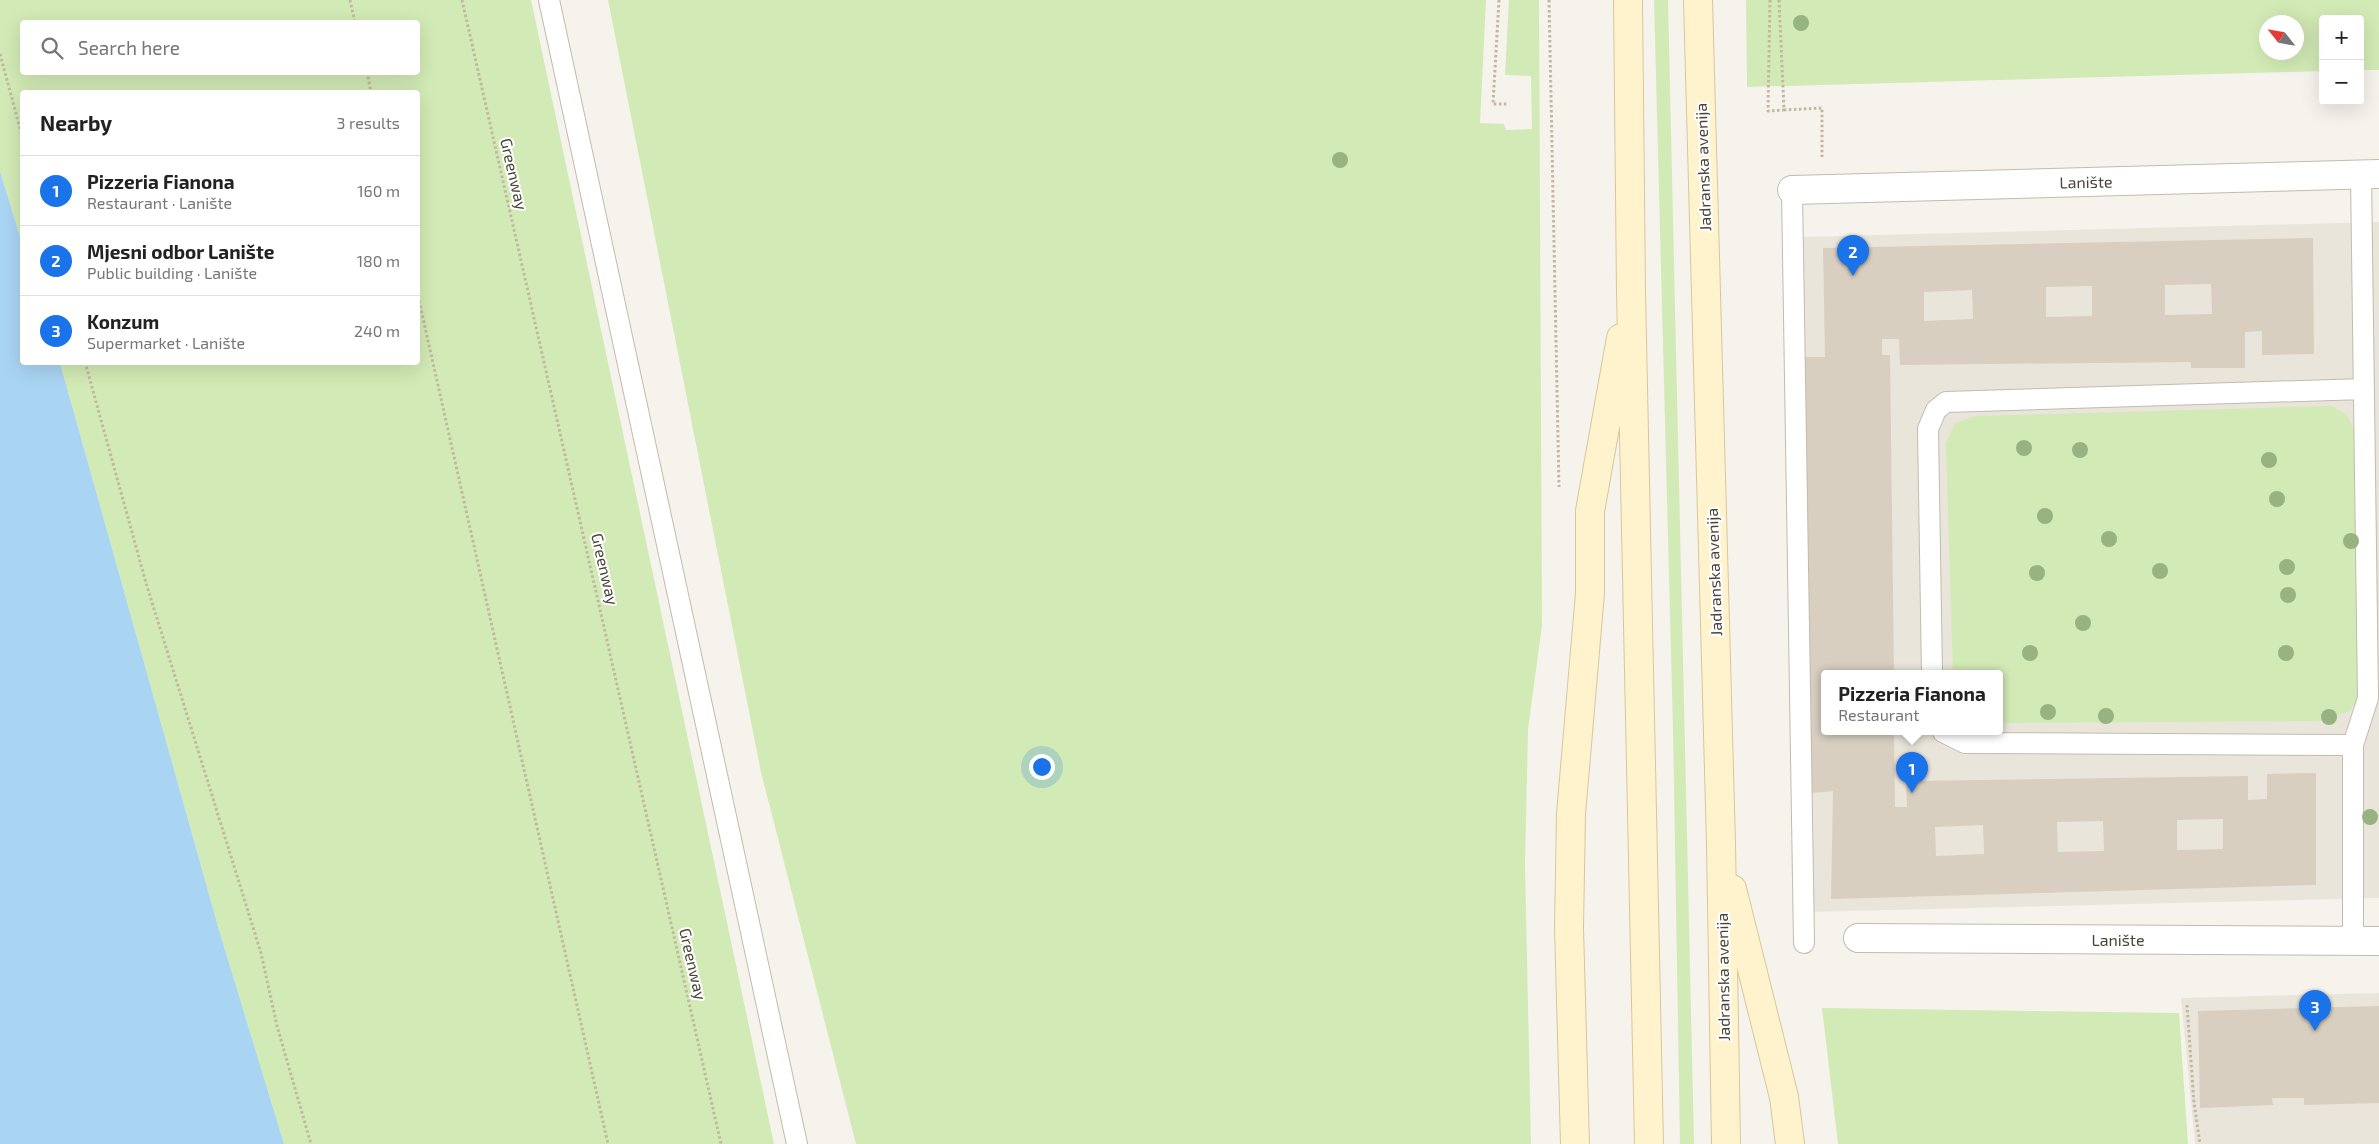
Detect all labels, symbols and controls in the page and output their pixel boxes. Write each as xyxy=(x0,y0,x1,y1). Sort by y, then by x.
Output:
north arrow xyxy=(2259,15,2304,60)
map controls xyxy=(2319,15,2364,105)
button: + xyxy=(2319,15,2364,60)
search box xyxy=(20,20,420,75)
icon: search xyxy=(38,34,66,62)
text: Search here xyxy=(78,36,180,59)
button: − xyxy=(2319,60,2364,105)
street label: Jadranska avenija xyxy=(1691,103,1715,231)
text: Nearby xyxy=(40,110,112,135)
text: 3 results xyxy=(337,113,400,132)
street label: Greenway xyxy=(497,136,532,212)
text: Pizzeria Fianona xyxy=(87,170,234,193)
street label: Lanište xyxy=(2059,172,2113,191)
text: 1 xyxy=(53,181,59,200)
text: 160 m xyxy=(357,181,400,200)
text: Restaurant · Lanište xyxy=(87,193,232,212)
pin: 2 xyxy=(1837,235,1869,276)
text: Mjesni odbor Lanište xyxy=(87,240,274,263)
text: 2 xyxy=(51,251,61,270)
text: 180 m xyxy=(357,251,400,270)
text: Public building · Lanište xyxy=(87,263,257,282)
text: Konzum xyxy=(87,310,159,333)
text: 3 xyxy=(51,321,61,340)
text: 240 m xyxy=(354,321,400,340)
text: Supermarket · Lanište xyxy=(87,333,245,352)
street label: Jadranska avenija xyxy=(1702,508,1726,636)
street label: Greenway xyxy=(588,531,623,607)
popup xyxy=(1821,670,2003,735)
text: Pizzeria Fianona xyxy=(1838,682,1986,705)
text: Restaurant xyxy=(1838,705,1919,724)
pin: 1 xyxy=(1896,752,1928,793)
your location xyxy=(1029,754,1055,780)
street label: Jadranska avenija xyxy=(1712,913,1734,1041)
street label: Greenway xyxy=(676,926,711,1002)
street label: Lanište xyxy=(2091,930,2145,949)
pin: 3 xyxy=(2299,990,2331,1031)

